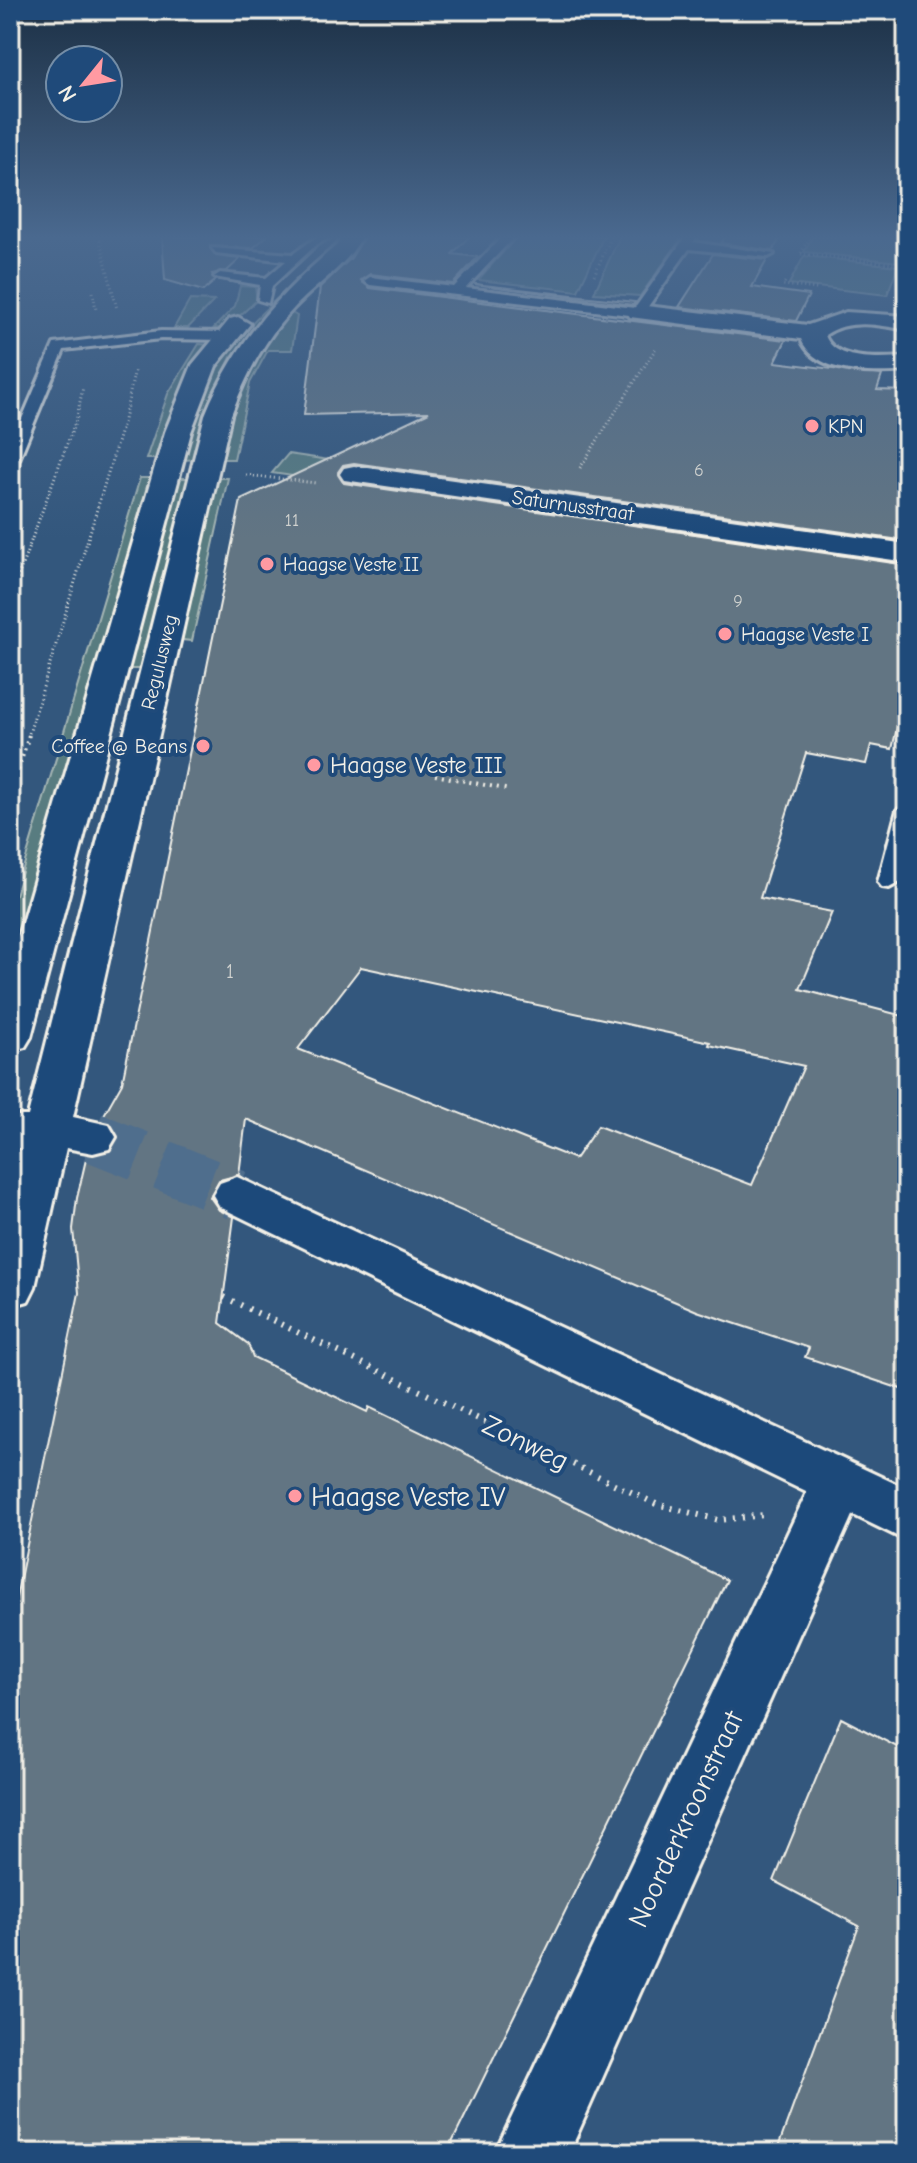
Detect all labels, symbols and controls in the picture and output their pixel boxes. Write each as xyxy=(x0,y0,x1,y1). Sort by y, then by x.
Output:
north arrow xyxy=(44,44,124,124)
text: N xyxy=(53,81,82,106)
place label: KPN xyxy=(828,415,864,438)
marker: KPN xyxy=(803,417,821,435)
house number: 6 xyxy=(694,460,704,481)
street label: Saturnusstraat xyxy=(511,486,637,526)
house number: 11 xyxy=(285,510,299,531)
place label: Haagse Veste II xyxy=(283,553,419,576)
marker: Haagse Veste II xyxy=(258,555,276,573)
house number: 9 xyxy=(733,591,743,612)
street label: Regulusweg xyxy=(137,612,182,712)
place label: Haagse Veste I xyxy=(741,623,869,646)
marker: Haagse Veste I xyxy=(716,625,734,643)
place label: Coffee @ Beans xyxy=(51,735,187,758)
marker: Coffee @ Beans xyxy=(194,737,212,755)
place label: Haagse Veste III xyxy=(330,751,503,779)
marker: Haagse Veste III xyxy=(305,756,323,774)
house number: 1 xyxy=(226,960,234,983)
street label: Zonweg xyxy=(477,1408,574,1477)
place label: Haagse Veste IV xyxy=(311,1481,506,1513)
marker: Haagse Veste IV xyxy=(286,1487,304,1505)
street label: Noorderkroonstraat xyxy=(622,1705,750,1933)

